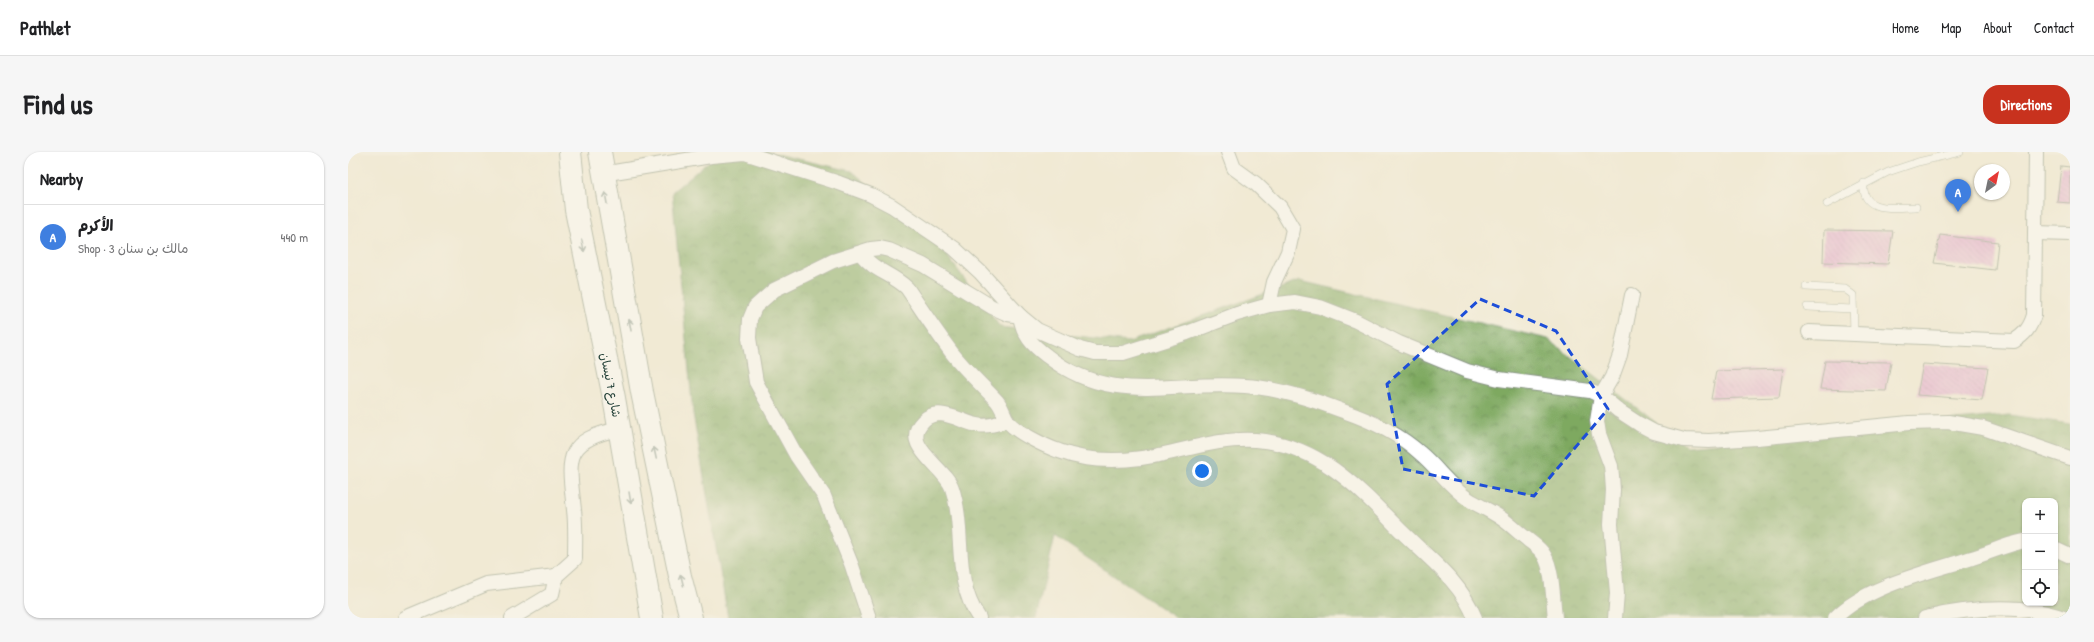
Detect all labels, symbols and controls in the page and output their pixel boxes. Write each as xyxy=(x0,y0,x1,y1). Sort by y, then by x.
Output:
text: Pathlet xyxy=(20,15,70,41)
text: Home xyxy=(1892,18,1919,37)
text: Map xyxy=(1941,18,1961,37)
text: About xyxy=(1983,18,2012,37)
text: Contact xyxy=(2034,18,2074,37)
text: Find us xyxy=(24,85,93,123)
button: Directions xyxy=(1983,85,2070,124)
north arrow xyxy=(1974,164,2010,200)
text: Nearby xyxy=(40,167,83,190)
pin: A xyxy=(1945,179,1971,212)
one-way arrow xyxy=(602,191,610,204)
text: الأكرم xyxy=(78,215,113,236)
text: A xyxy=(50,228,56,246)
text: 440 m xyxy=(281,228,308,246)
text: Shop · مالك بن سنان 3 xyxy=(78,239,188,257)
one-way arrow xyxy=(580,239,588,252)
one-way arrow xyxy=(626,319,634,332)
street label: شارع 7 نيسان xyxy=(595,351,626,419)
one-way arrow xyxy=(650,447,658,460)
your location xyxy=(1192,461,1212,481)
one-way arrow xyxy=(627,491,635,504)
map controls xyxy=(2022,498,2058,606)
button: + xyxy=(2022,498,2058,534)
button: − xyxy=(2022,534,2058,570)
button: locate xyxy=(2022,570,2058,606)
one-way arrow xyxy=(677,574,685,587)

